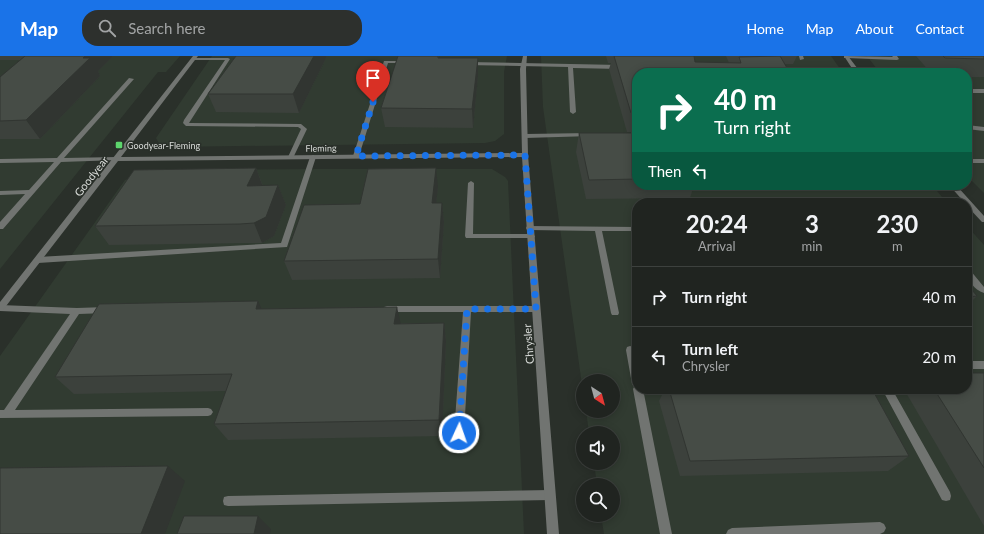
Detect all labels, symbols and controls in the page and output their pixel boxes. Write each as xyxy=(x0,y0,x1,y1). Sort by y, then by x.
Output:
search box xyxy=(82,10,362,46)
text: Map xyxy=(20,17,58,40)
icon: search xyxy=(96,17,118,39)
text: Search here xyxy=(128,19,206,37)
text: Home xyxy=(746,20,784,37)
text: Map xyxy=(806,20,833,37)
text: About xyxy=(855,20,893,37)
text: Contact xyxy=(915,20,964,37)
pin xyxy=(356,61,390,102)
icon: arrive xyxy=(362,67,384,89)
text: 40 m xyxy=(714,82,777,116)
icon: right xyxy=(648,84,700,136)
text: Turn right xyxy=(714,116,791,138)
marker: Goodyear-Fleming xyxy=(114,140,124,150)
place label: Goodyear-Fleming xyxy=(127,140,200,151)
street label: Fleming xyxy=(305,142,337,154)
street label: Goodyear xyxy=(71,153,111,199)
icon: left xyxy=(689,160,711,182)
text: Then xyxy=(648,162,681,180)
text: 20:24 xyxy=(686,209,748,238)
text: 3 xyxy=(805,209,819,238)
text: 230 xyxy=(876,209,918,238)
text: Arrival xyxy=(698,238,735,254)
text: min xyxy=(802,238,823,254)
text: m xyxy=(892,238,903,254)
icon: right xyxy=(648,286,670,308)
text: Turn right xyxy=(682,288,747,306)
text: 40 m xyxy=(922,288,956,306)
street label: Chrysler xyxy=(520,323,536,365)
text: Turn left xyxy=(682,340,738,358)
icon: left xyxy=(648,346,670,368)
text: 20 m xyxy=(922,348,956,366)
text: Chrysler xyxy=(682,358,730,374)
north arrow xyxy=(576,374,620,418)
map controls xyxy=(576,374,620,522)
position arrow xyxy=(438,412,480,454)
button: sound xyxy=(576,426,620,470)
button: search xyxy=(576,478,620,522)

